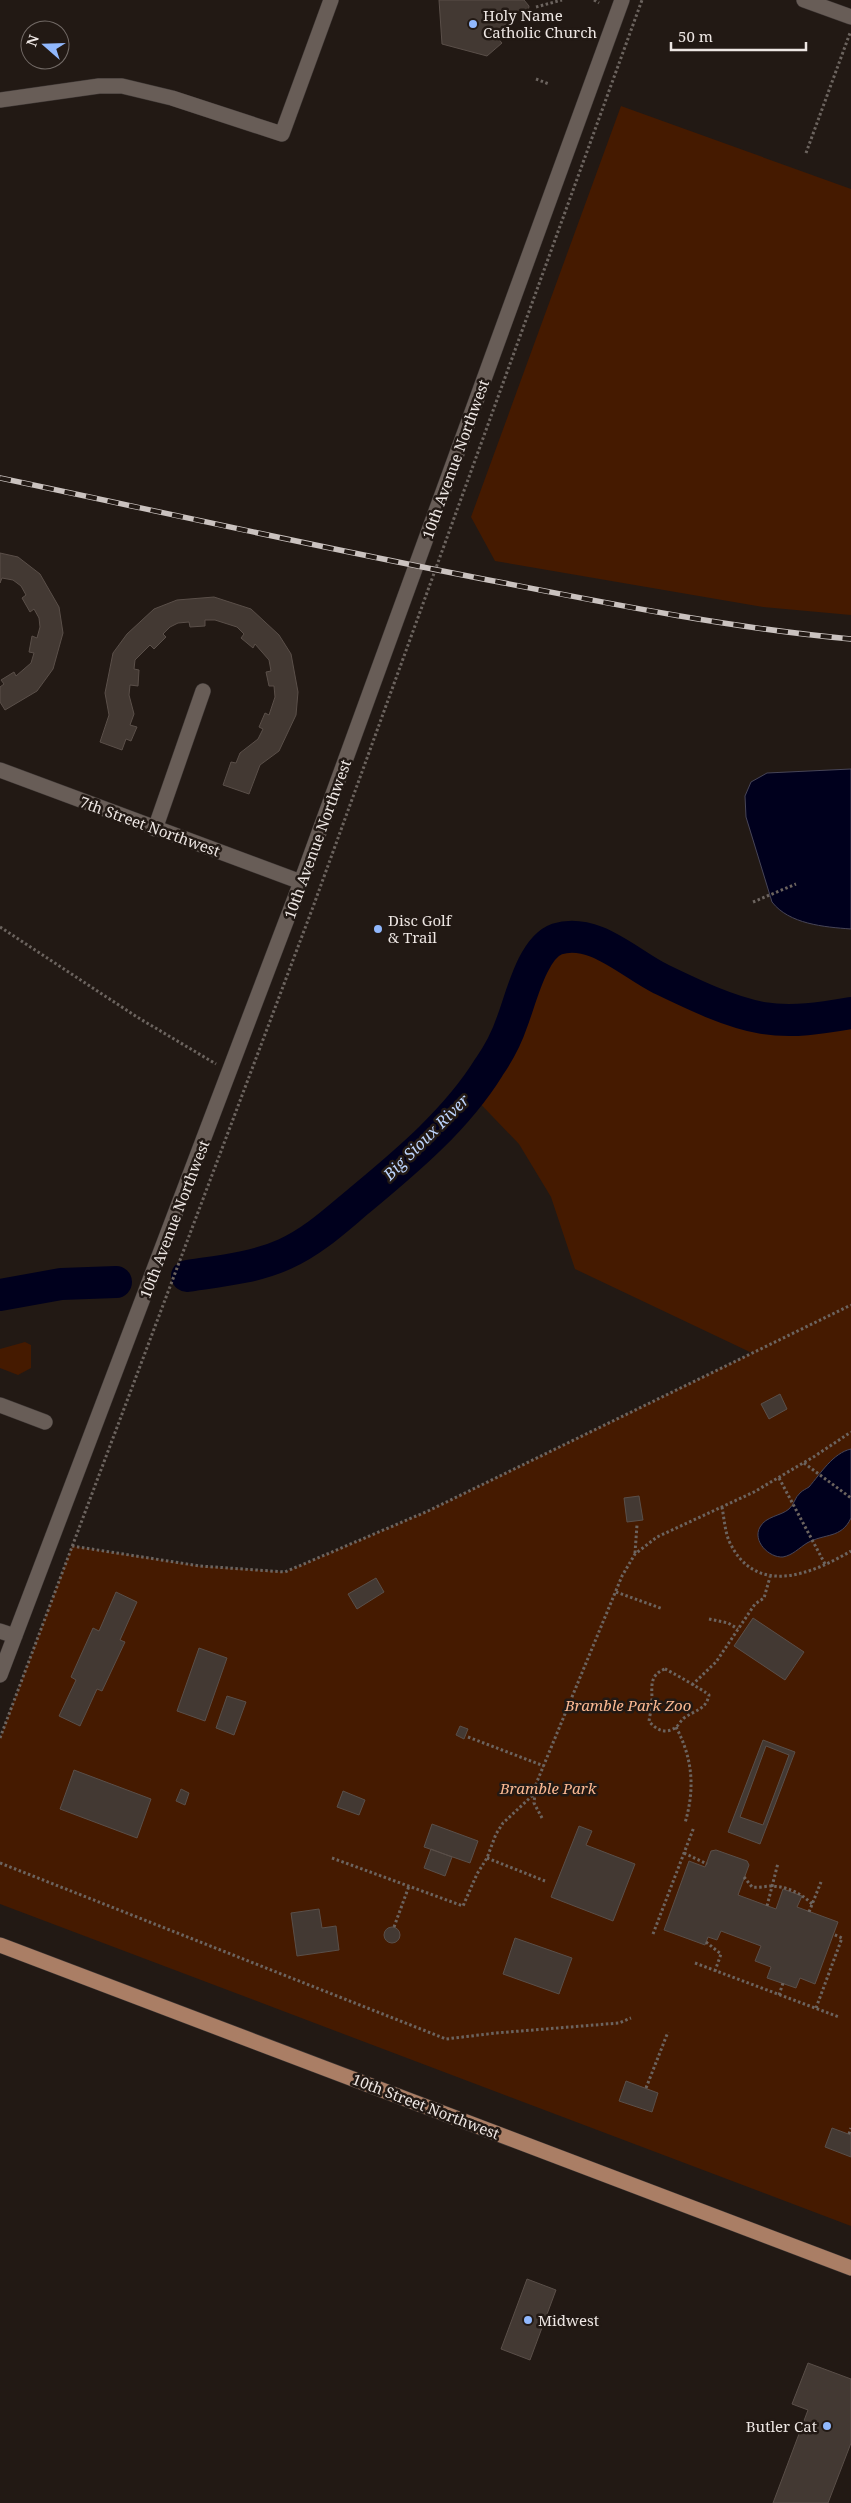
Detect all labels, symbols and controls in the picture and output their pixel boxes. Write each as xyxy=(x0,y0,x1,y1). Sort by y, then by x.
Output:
place label: Holy Name Catholic Church xyxy=(483,5,598,42)
marker: Holy Name Catholic Church xyxy=(467,18,479,30)
north arrow xyxy=(20,20,70,70)
scale bar xyxy=(671,20,806,52)
text: 50 m xyxy=(678,26,713,46)
text: N xyxy=(21,32,43,49)
street label: 10th Avenue Northwest xyxy=(417,377,493,541)
street label: 10th Avenue Northwest xyxy=(279,757,355,921)
street label: 7th Street Northwest xyxy=(77,791,223,861)
place label: Disc Golf & Trail xyxy=(388,910,453,947)
marker: Disc Golf & Trail xyxy=(372,923,384,935)
water label: Big Sioux River xyxy=(378,1089,474,1185)
street label: 10th Avenue Northwest xyxy=(135,1137,213,1301)
park label: Bramble Park Zoo xyxy=(564,1695,691,1715)
park label: Bramble Park xyxy=(499,1778,597,1798)
street label: 10th Street Northwest xyxy=(350,2069,502,2143)
place label: Midwest xyxy=(538,2310,599,2330)
marker: Midwest xyxy=(522,2314,534,2326)
place label: Butler Cat xyxy=(746,2416,817,2436)
marker: Butler Cat xyxy=(821,2420,833,2432)

